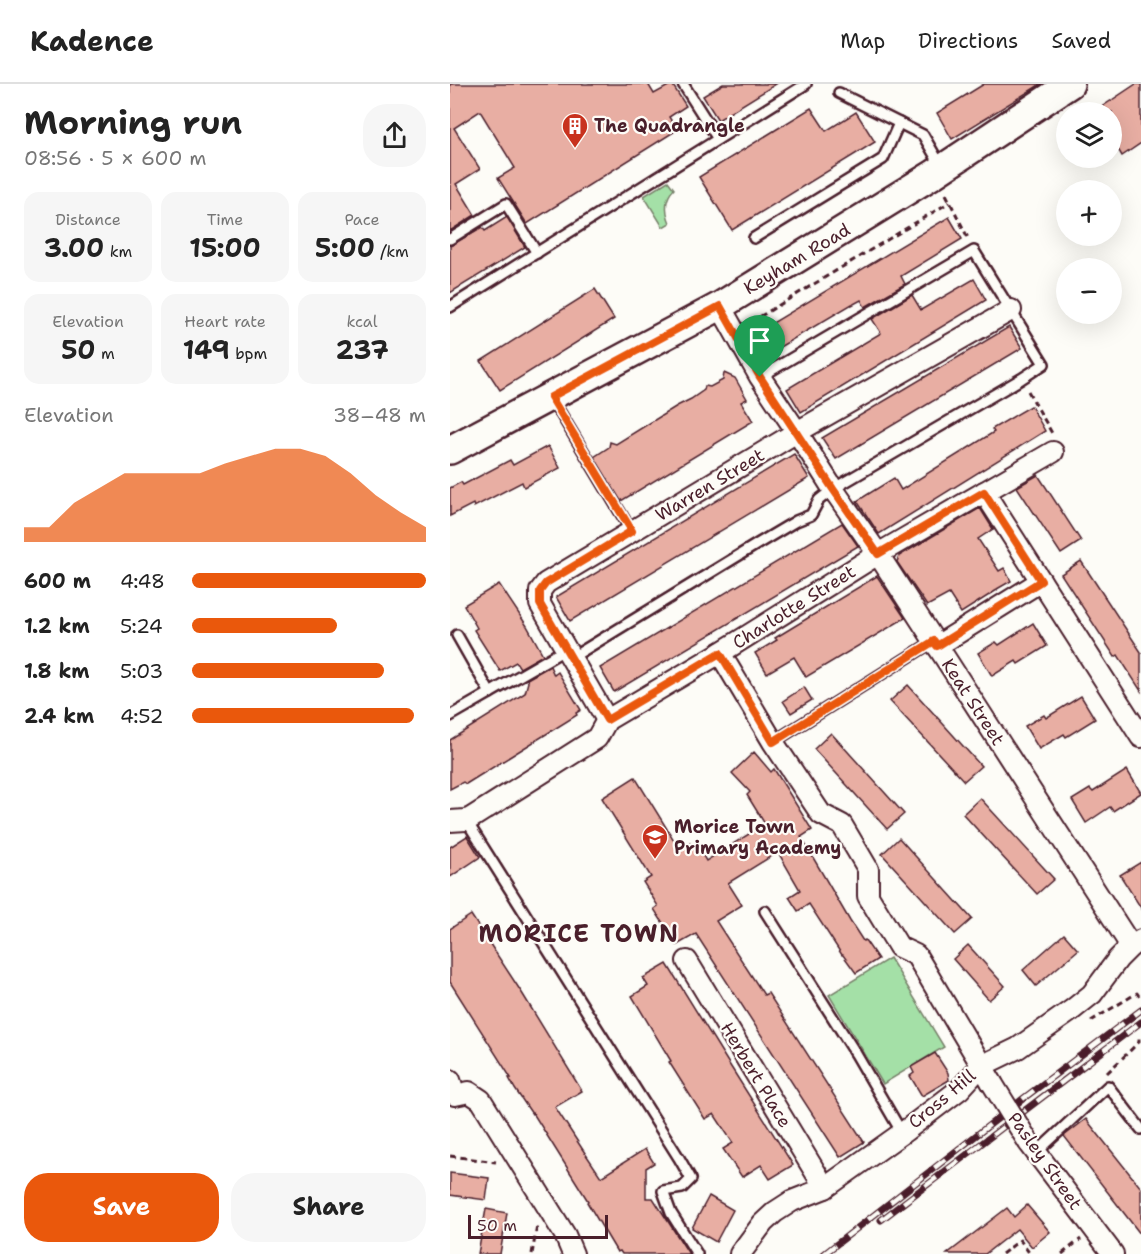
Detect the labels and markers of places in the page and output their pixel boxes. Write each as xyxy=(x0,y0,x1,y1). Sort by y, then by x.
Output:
building icon: The Quadrangle xyxy=(560,111,590,149)
place label: The Quadrangle xyxy=(594,114,745,138)
pin xyxy=(734,315,785,377)
place label: Morice Town Primary Academy xyxy=(674,815,841,860)
school or university icon: Morice Town Primary Academy xyxy=(640,822,670,860)

